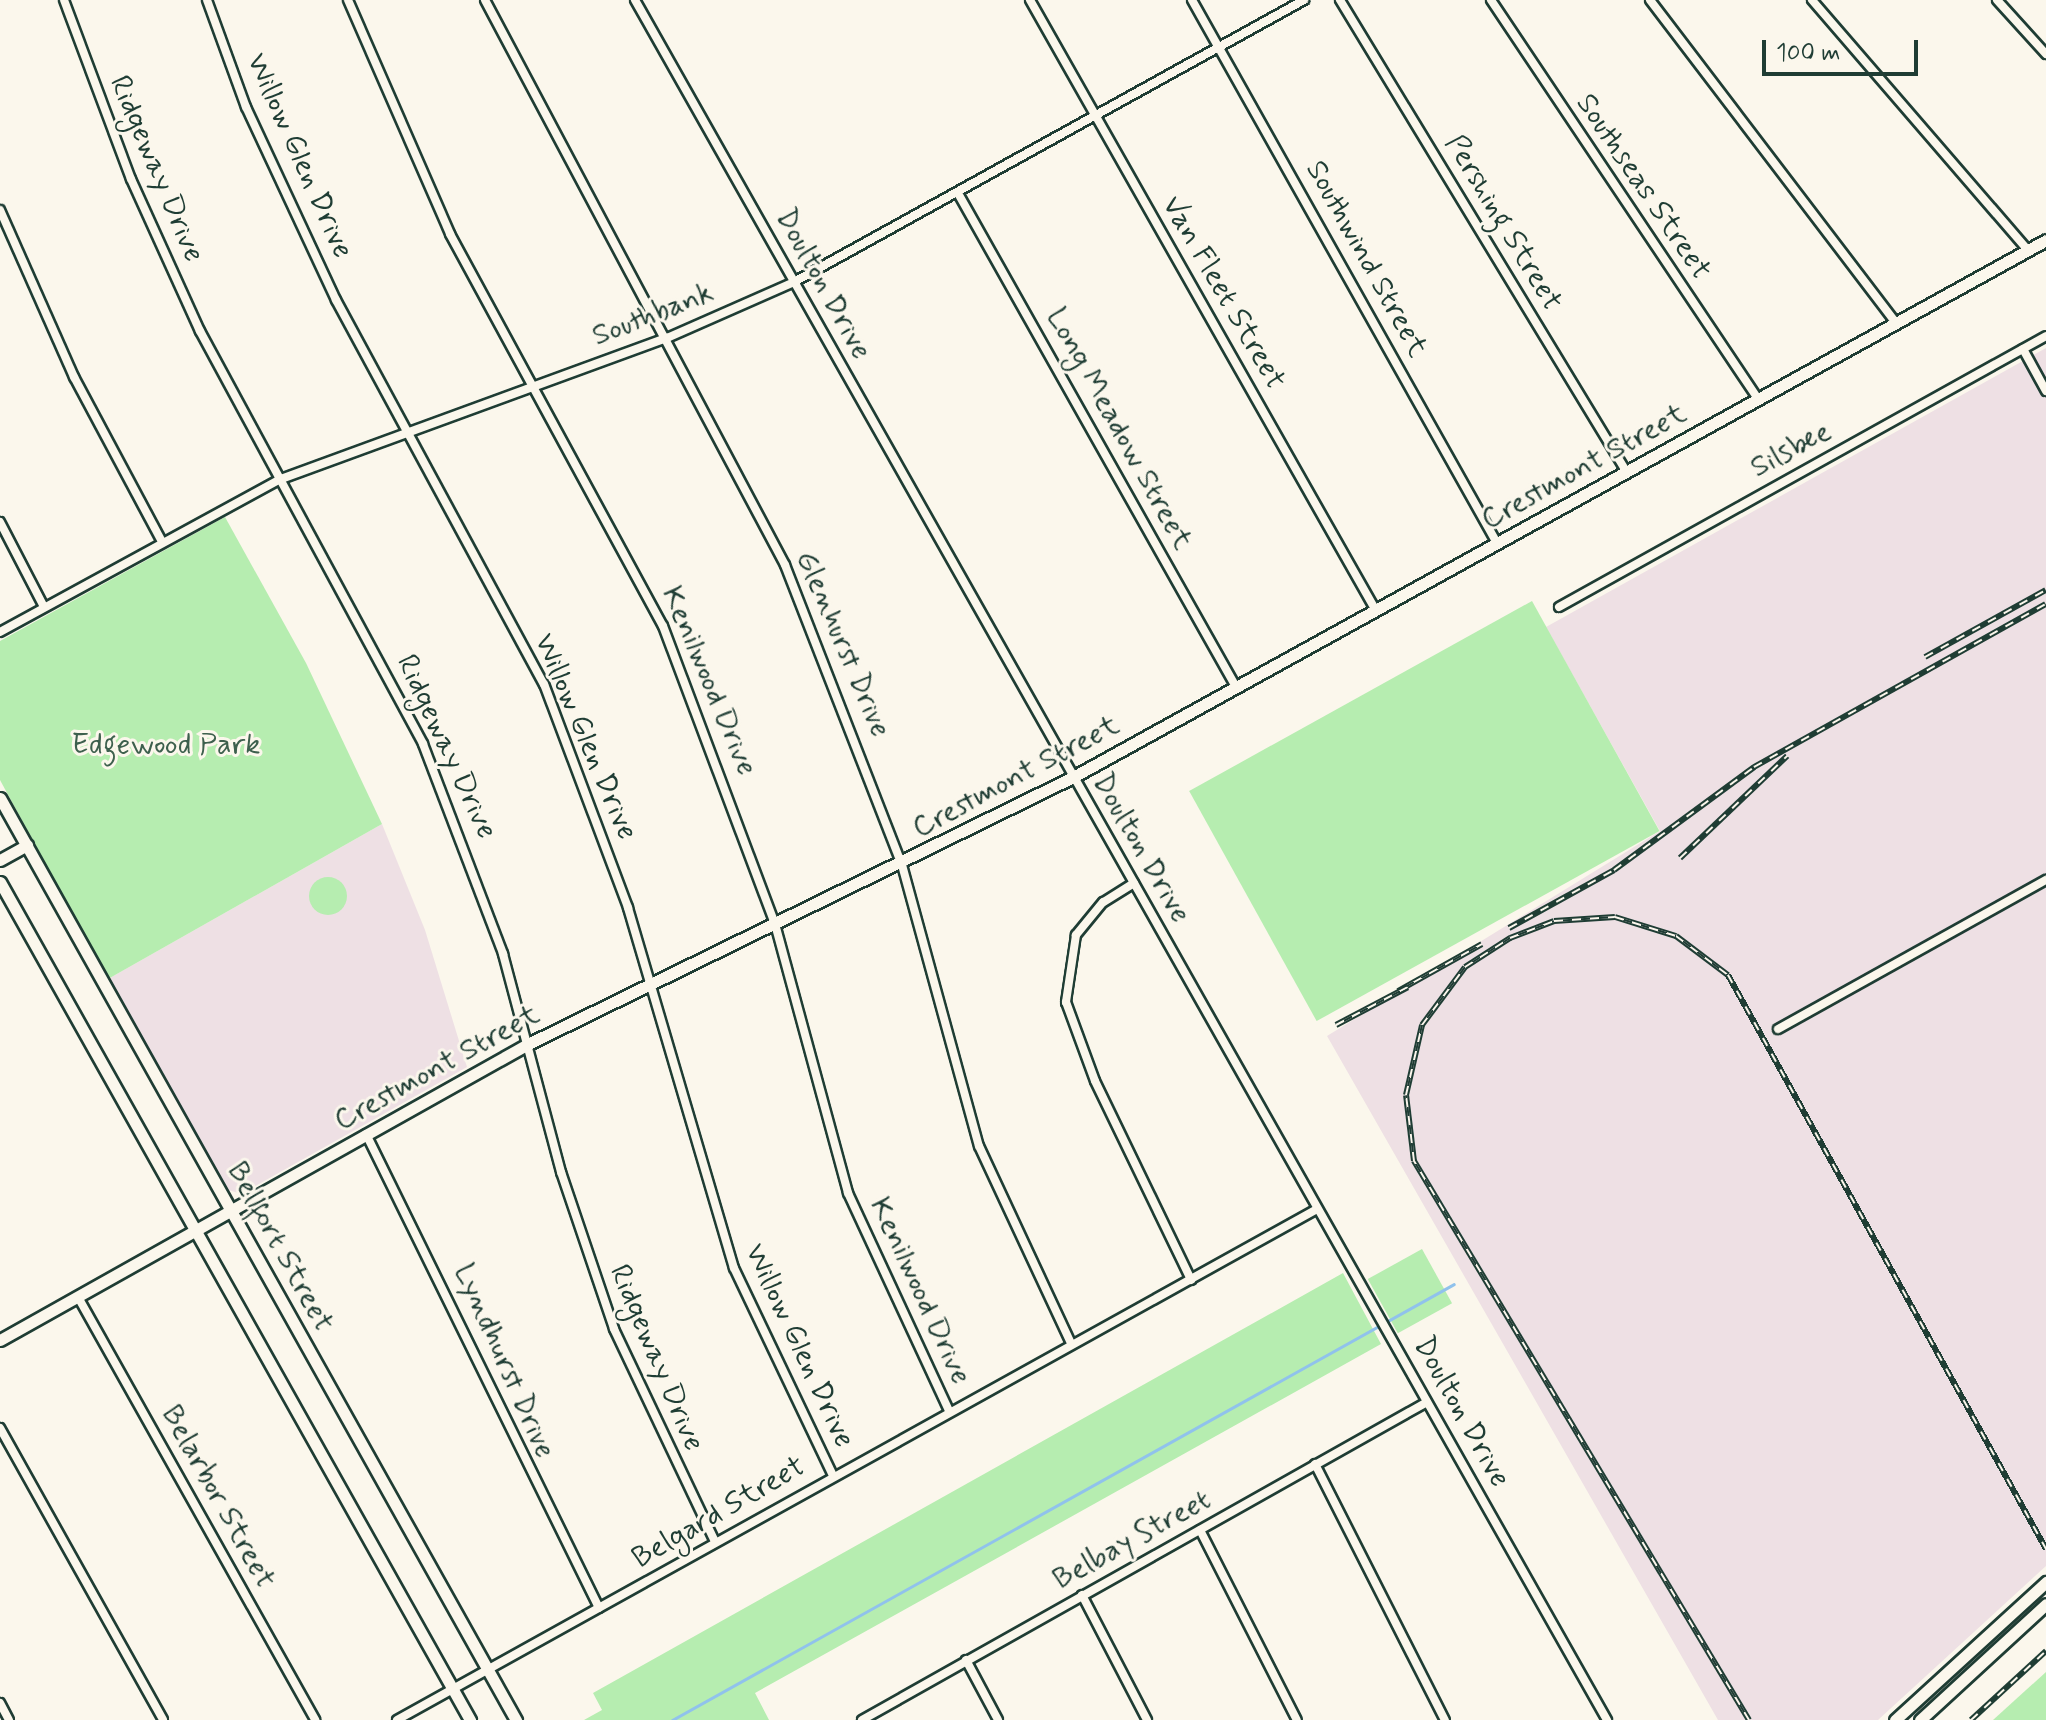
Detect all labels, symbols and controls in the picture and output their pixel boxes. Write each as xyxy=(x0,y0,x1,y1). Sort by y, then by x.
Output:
scale bar xyxy=(1766,24,1922,74)
text: 100 m xyxy=(1776,38,1840,69)
street label: Willow Glen Drive xyxy=(236,45,362,267)
street label: Ridgeway Drive xyxy=(101,72,211,266)
street label: Southseas Street xyxy=(1568,88,1718,286)
street label: Pershing Street xyxy=(1437,129,1569,317)
street label: Southwind Street xyxy=(1297,154,1435,364)
street label: Van Fleet Street xyxy=(1153,190,1293,396)
street label: Doulton Drive xyxy=(767,203,879,365)
street label: Southbank xyxy=(587,275,719,355)
street label: Long Meadow Street xyxy=(1038,302,1200,556)
street label: Crestmont Street xyxy=(1475,396,1693,538)
street label: Silsbee xyxy=(1744,414,1838,486)
street label: Glenhurst Drive xyxy=(788,545,898,743)
street label: Kenilwood Drive xyxy=(653,582,765,780)
street label: Willow Glen Drive xyxy=(524,625,646,849)
street label: Ridgeway Drive xyxy=(388,650,504,844)
street label: Crestmont Street xyxy=(907,707,1125,847)
park label: Edgewood Park xyxy=(72,727,260,763)
street label: Doulton Drive xyxy=(1084,768,1198,928)
street label: Crestmont Street xyxy=(328,997,546,1139)
street label: Bellfort Street xyxy=(219,1156,341,1338)
street label: Kenilwood Drive xyxy=(862,1193,978,1389)
street label: Willow Glen Drive xyxy=(735,1235,863,1457)
street label: Lyndhurst Drive xyxy=(445,1258,563,1464)
street label: Ridgeway Drive xyxy=(601,1261,711,1455)
street label: Doulton Drive xyxy=(1405,1331,1517,1493)
street label: Belarbor Street xyxy=(153,1400,283,1594)
street label: Belgard Street xyxy=(627,1449,811,1577)
street label: Belbay Street xyxy=(1045,1481,1219,1599)

